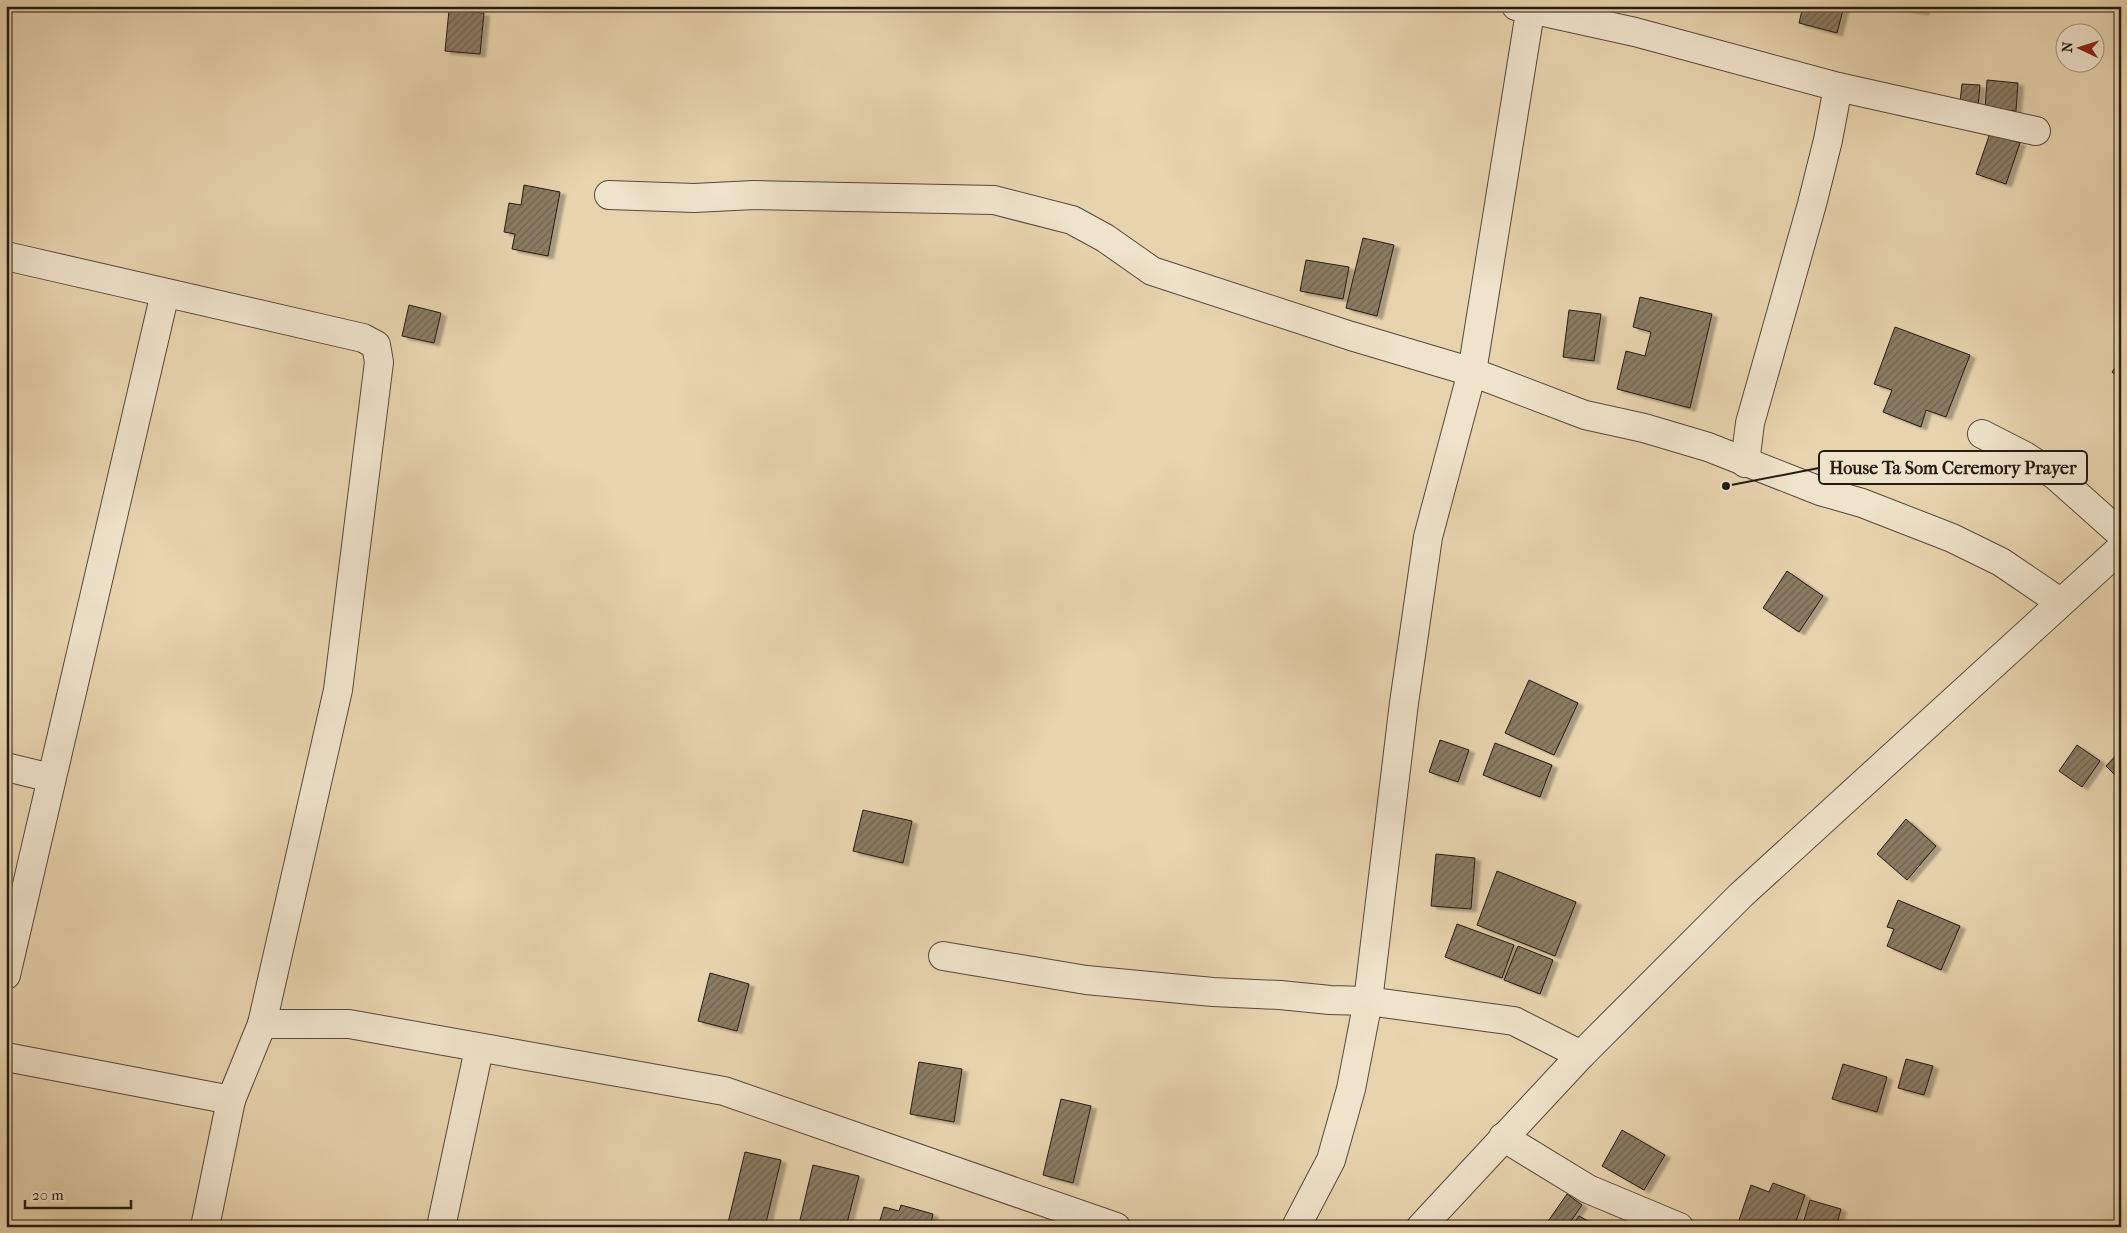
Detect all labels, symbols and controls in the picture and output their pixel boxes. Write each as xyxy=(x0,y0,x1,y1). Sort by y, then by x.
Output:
north arrow xyxy=(2054,22,2104,72)
text: N xyxy=(2059,41,2076,53)
callout: House Ta Som Ceremory Prayer xyxy=(1819,451,2087,484)
text: House Ta Som Ceremory Prayer xyxy=(1829,458,2077,479)
scale bar xyxy=(25,1178,131,1210)
text: 20 m xyxy=(32,1186,64,1204)

